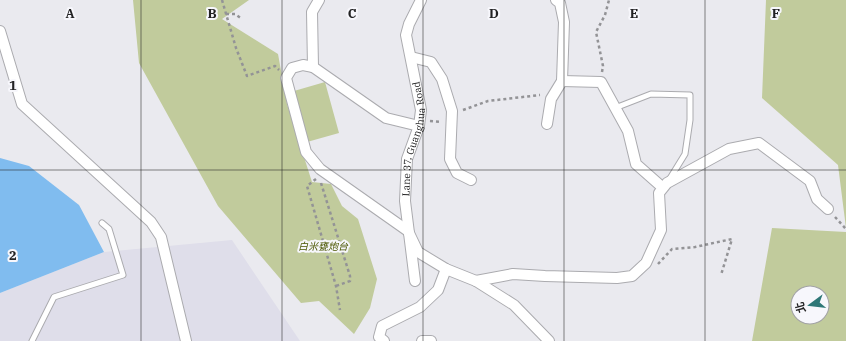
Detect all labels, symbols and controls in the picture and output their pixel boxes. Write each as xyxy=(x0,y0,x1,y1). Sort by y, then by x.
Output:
text: A xyxy=(65,5,75,22)
text: B xyxy=(207,5,217,22)
text: C xyxy=(348,5,357,22)
text: D xyxy=(489,5,499,22)
text: E xyxy=(630,5,638,22)
text: F xyxy=(772,5,780,22)
text: 1 xyxy=(9,77,17,94)
street label: Lane 37, Guanghua Road xyxy=(399,80,428,197)
park label: 白米甕炮台 xyxy=(298,240,349,253)
text: 2 xyxy=(9,247,17,264)
north arrow xyxy=(790,285,830,325)
text: 北 xyxy=(792,300,809,315)

